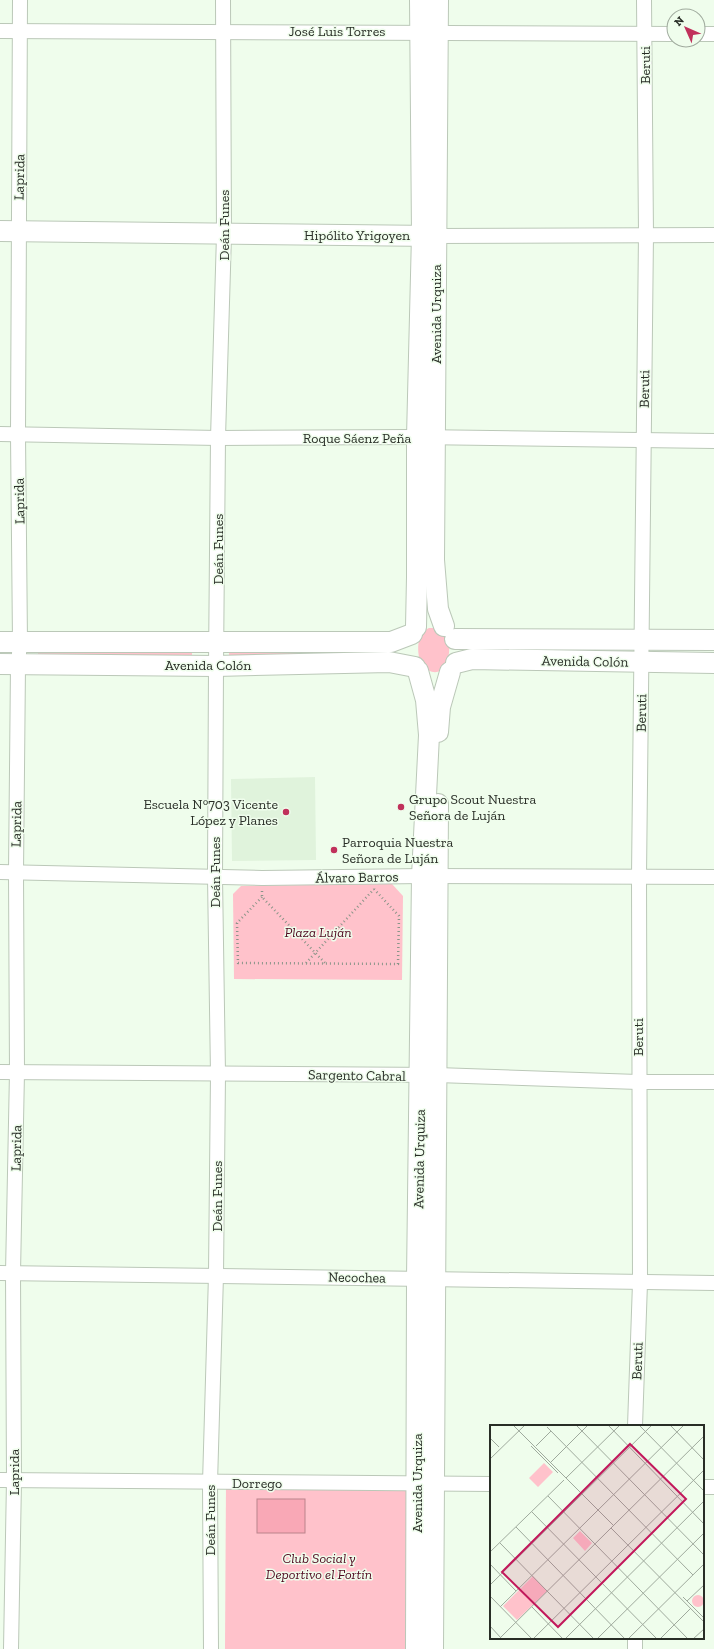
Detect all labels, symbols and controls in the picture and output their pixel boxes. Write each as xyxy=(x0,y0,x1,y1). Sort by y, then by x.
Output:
north arrow xyxy=(666,8,706,48)
text: N xyxy=(672,13,687,29)
street label: José Luis Torres xyxy=(289,23,385,40)
street label: Beruti xyxy=(637,46,654,84)
street label: Laprida xyxy=(11,153,28,200)
street label: Deán Funes xyxy=(216,190,233,260)
street label: Hipólito Yrigoyen xyxy=(304,227,410,244)
street label: Avenida Urquiza xyxy=(428,264,445,364)
street label: Beruti xyxy=(636,370,653,408)
street label: Roque Sáenz Peña xyxy=(303,430,411,447)
street label: Laprida xyxy=(11,477,28,524)
street label: Deán Funes xyxy=(210,514,227,584)
street label: Avenida Colón xyxy=(542,652,628,671)
street label: Avenida Colón xyxy=(165,657,251,674)
street label: Beruti xyxy=(633,694,650,732)
place label: Grupo Scout Nuestra Señora de Luján xyxy=(409,791,536,824)
place label: Escuela N°703 Vicente López y Planes xyxy=(143,796,278,829)
street label: Laprida xyxy=(8,800,25,847)
marker: Grupo Scout Nuestra Señora de Luján xyxy=(396,802,406,812)
marker: Escuela N°703 Vicente López y Planes xyxy=(281,807,291,817)
place label: Parroquia Nuestra Señora de Luján xyxy=(342,834,454,867)
street label: Deán Funes xyxy=(207,837,224,907)
marker: Parroquia Nuestra Señora de Luján xyxy=(329,845,339,855)
street label: Álvaro Barros xyxy=(315,868,399,887)
park label: Plaza Luján xyxy=(284,924,352,941)
street label: Beruti xyxy=(630,1018,647,1056)
street label: Sargento Cabral xyxy=(308,1066,406,1085)
street label: Avenida Urquiza xyxy=(410,1109,429,1209)
street label: Laprida xyxy=(8,1124,25,1171)
street label: Deán Funes xyxy=(209,1161,226,1231)
street label: Necochea xyxy=(328,1268,386,1287)
street label: Beruti xyxy=(628,1342,647,1380)
inset map xyxy=(490,1425,704,1639)
street label: Avenida Urquiza xyxy=(409,1433,426,1533)
street label: Laprida xyxy=(6,1449,23,1495)
street label: Dorrego xyxy=(232,1475,282,1492)
street label: Deán Funes xyxy=(202,1485,219,1555)
park label: Club Social y Deportivo el Fortín xyxy=(266,1550,372,1583)

